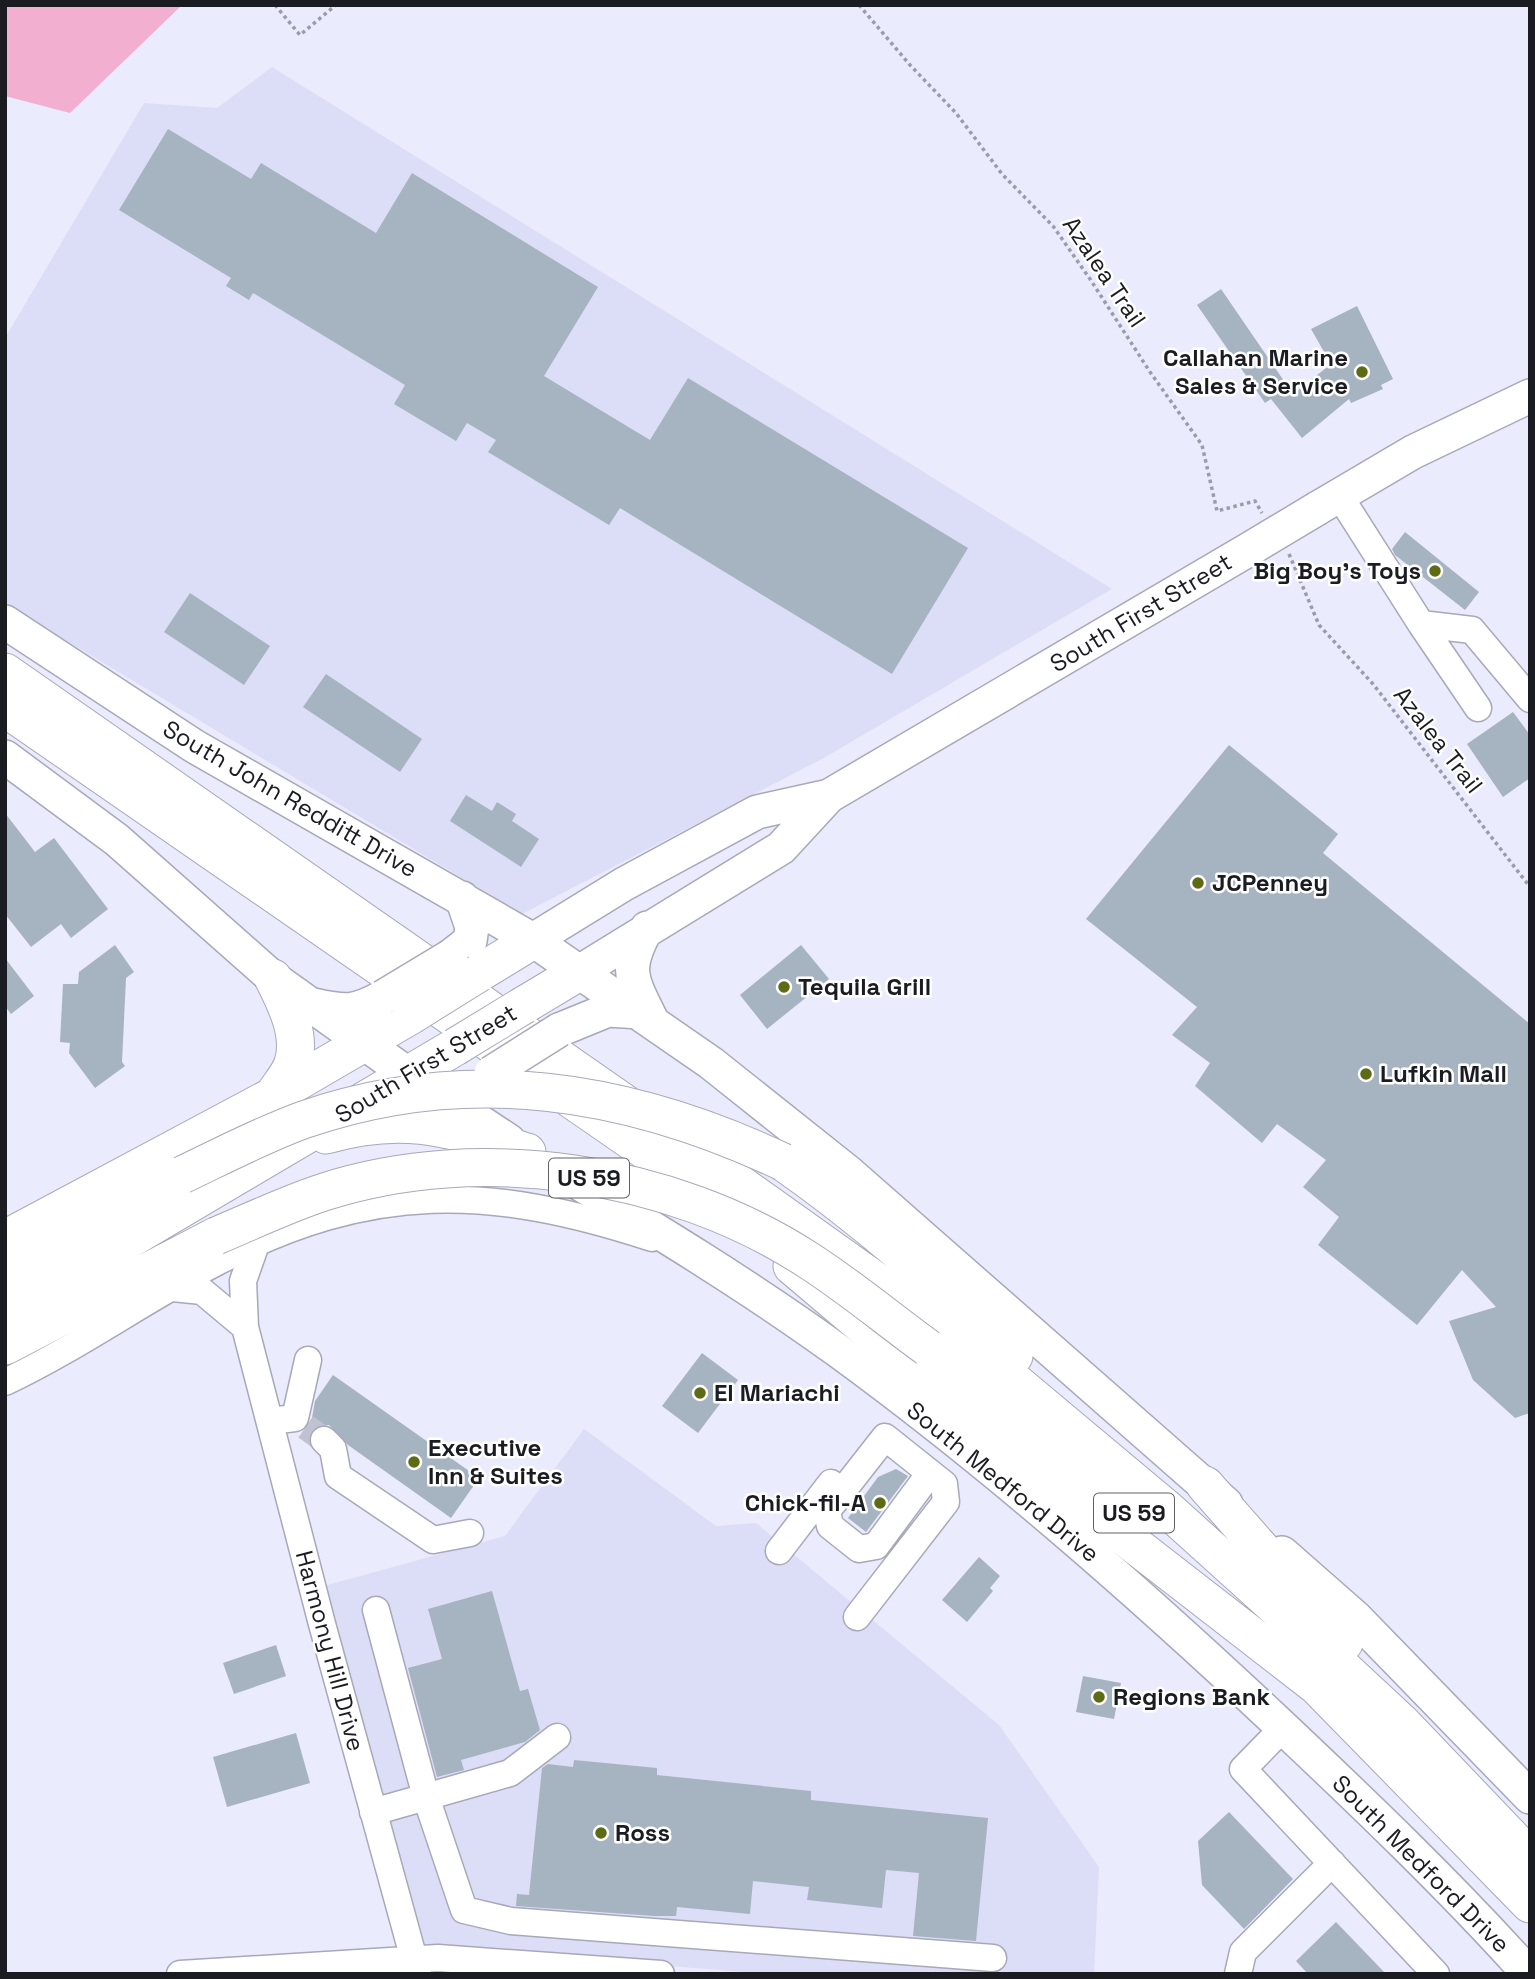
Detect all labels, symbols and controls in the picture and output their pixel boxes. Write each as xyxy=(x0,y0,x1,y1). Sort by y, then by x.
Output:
street label: Azalea Trail xyxy=(1056,210,1153,333)
place label: Callahan Marine Sales & Service xyxy=(1163,342,1348,401)
marker: Callahan Marine Sales & Service xyxy=(1354,364,1370,380)
street label: South First Street xyxy=(1044,546,1237,679)
place label: Big Boy's Toys xyxy=(1253,555,1421,586)
marker: Big Boy's Toys xyxy=(1427,563,1443,579)
street label: Azalea Trail xyxy=(1387,680,1490,799)
street label: South John Redditt Drive xyxy=(157,713,423,884)
place label: JCPenney xyxy=(1212,867,1328,898)
marker: JCPenney xyxy=(1190,875,1206,891)
place label: Tequila Grill xyxy=(798,971,931,1002)
marker: Tequila Grill xyxy=(776,979,792,995)
street label: South First Street xyxy=(329,997,522,1130)
place label: Lufkin Mall xyxy=(1380,1058,1507,1089)
marker: Lufkin Mall xyxy=(1358,1066,1374,1082)
road number: US 59 xyxy=(549,1158,629,1198)
place label: El Mariachi xyxy=(714,1377,840,1408)
marker: El Mariachi xyxy=(692,1385,708,1401)
street label: South Medford Drive xyxy=(901,1394,1106,1569)
place label: Executive Inn & Suites xyxy=(428,1432,563,1491)
marker: Executive Inn & Suites xyxy=(406,1454,422,1470)
place label: Chick-fil-A xyxy=(745,1487,866,1518)
road number: US 59 xyxy=(1094,1494,1174,1532)
marker: Chick-fil-A xyxy=(872,1495,888,1511)
street label: Harmony Hill Drive xyxy=(289,1547,372,1755)
place label: Regions Bank xyxy=(1113,1681,1270,1712)
marker: Regions Bank xyxy=(1091,1689,1107,1705)
street label: South Medford Drive xyxy=(1326,1768,1517,1959)
place label: Ross xyxy=(615,1817,670,1848)
marker: Ross xyxy=(593,1825,609,1841)

